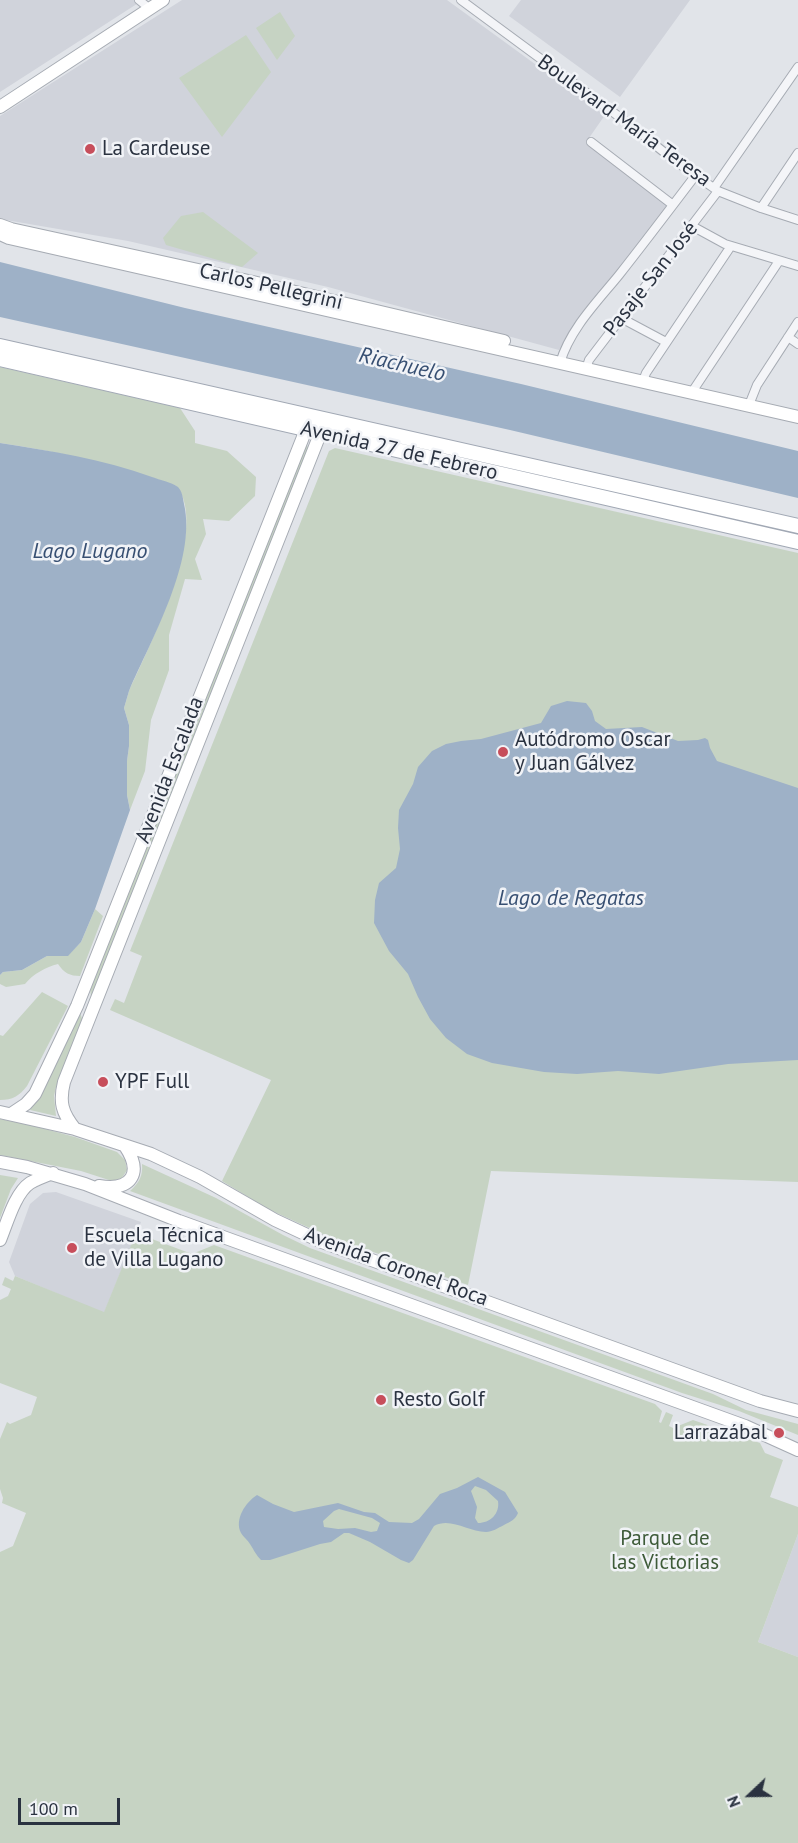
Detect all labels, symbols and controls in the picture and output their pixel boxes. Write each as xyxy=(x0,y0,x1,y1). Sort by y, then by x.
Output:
street label: Boulevard María Teresa xyxy=(532,50,716,192)
place label: La Cardeuse xyxy=(102,136,210,162)
marker: La Cardeuse xyxy=(83,142,97,156)
street label: Pasaje San José xyxy=(599,217,703,341)
street label: Carlos Pellegrini xyxy=(197,258,345,316)
water label: Riachuelo xyxy=(356,342,448,388)
street label: Avenida 27 de Febrero xyxy=(298,416,500,486)
water label: Lago Lugano xyxy=(32,539,148,565)
street label: Avenida Escalada xyxy=(131,693,209,847)
place label: Autódromo Oscar y Juan Gálvez xyxy=(515,727,671,777)
marker: Autódromo Oscar y Juan Gálvez xyxy=(496,745,510,759)
water label: Lago de Regatas xyxy=(498,886,644,912)
place label: YPF Full xyxy=(115,1069,189,1095)
marker: YPF Full xyxy=(96,1075,110,1089)
street label: Avenida Coronel Roca xyxy=(301,1222,491,1312)
place label: Escuela Técnica de Villa Lugano xyxy=(84,1223,224,1273)
marker: Escuela Técnica de Villa Lugano xyxy=(65,1241,79,1255)
place label: Resto Golf xyxy=(393,1387,485,1413)
marker: Resto Golf xyxy=(374,1393,388,1407)
place label: Larrazábal xyxy=(674,1420,767,1446)
marker: Larrazábal xyxy=(772,1426,786,1440)
park label: Parque de las Victorias xyxy=(611,1526,719,1576)
north arrow xyxy=(720,1765,780,1825)
scale bar xyxy=(21,1786,123,1824)
text: N xyxy=(722,1793,745,1810)
text: 100 m xyxy=(29,1797,78,1820)

